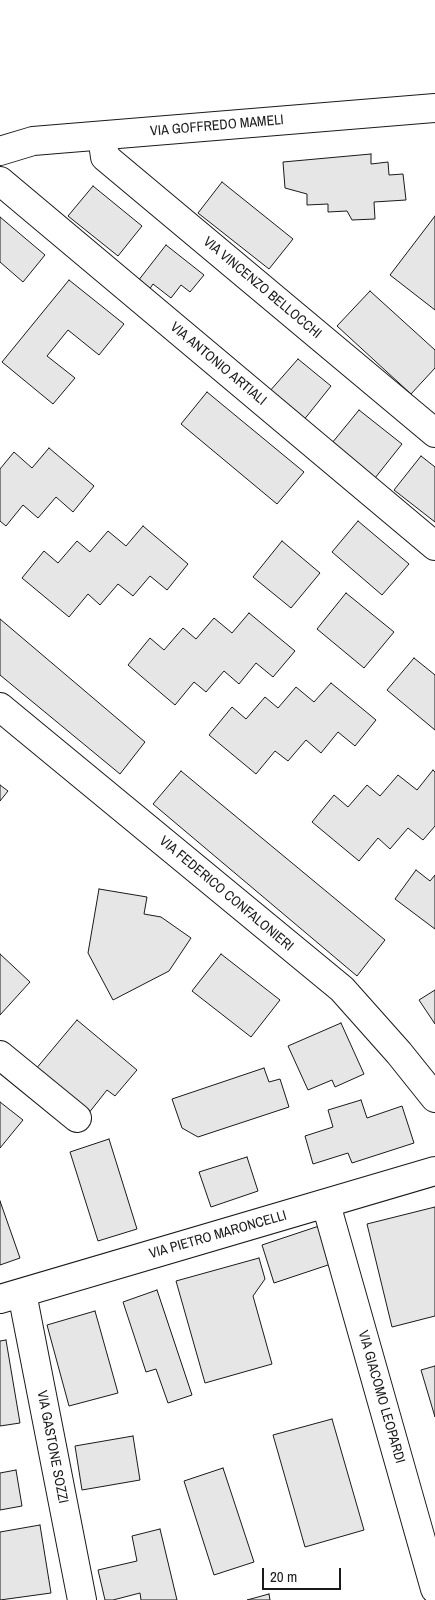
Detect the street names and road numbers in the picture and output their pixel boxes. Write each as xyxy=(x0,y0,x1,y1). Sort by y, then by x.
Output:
street label: VIA GOFFREDO MAMELI xyxy=(150,112,284,140)
street label: VIA VINCENZO BELLOCCHI xyxy=(199,234,325,342)
street label: VIA ANTONIO ARTIALI xyxy=(167,319,269,409)
street label: VIA FEDERICO CONFALONIERI xyxy=(156,833,296,955)
street label: VIA PIETRO MARONCELLI xyxy=(147,1207,289,1263)
street label: VIA GIACOMO LEOPARDI xyxy=(354,1329,408,1465)
street label: VIA GASTONE SOZZI xyxy=(33,1389,71,1505)

